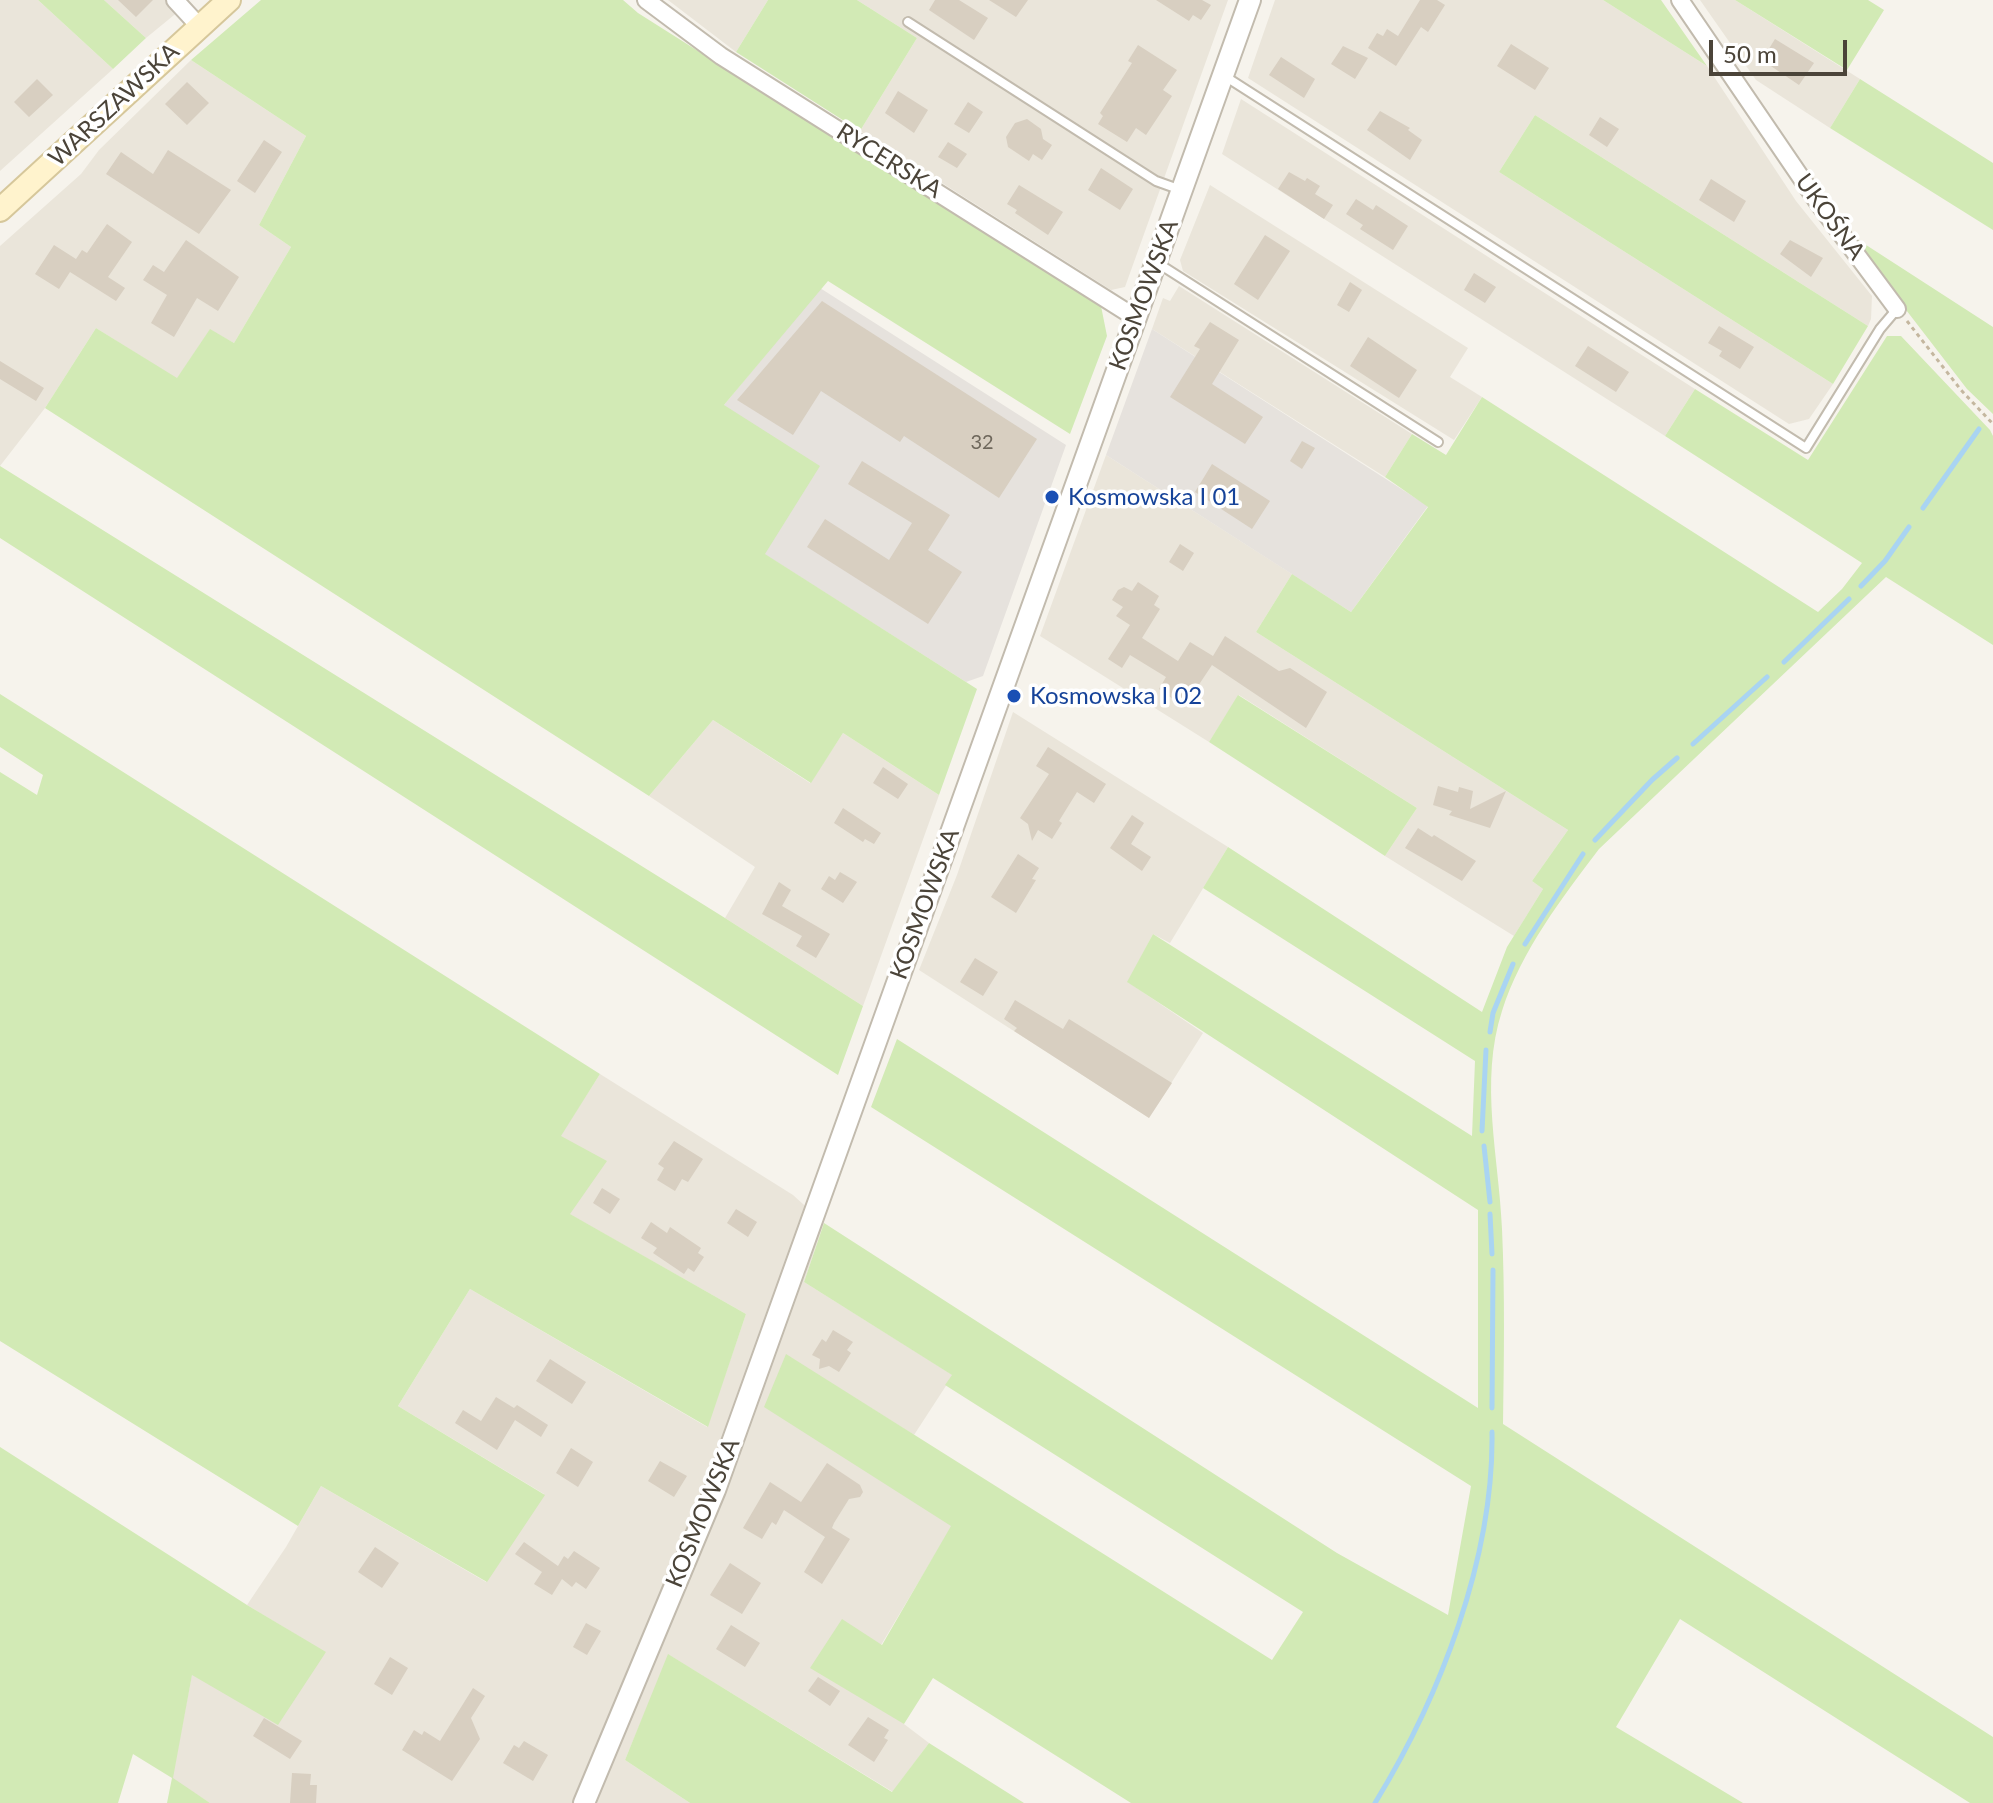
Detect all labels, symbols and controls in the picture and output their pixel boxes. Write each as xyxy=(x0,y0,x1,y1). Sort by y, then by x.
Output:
scale bar xyxy=(1713,24,1851,74)
street label: WARSZAWSKA xyxy=(43,37,185,173)
text: 50 m xyxy=(1723,39,1777,68)
street label: RYCERSKA xyxy=(831,117,947,205)
street label: UKOŚNA xyxy=(1789,168,1871,266)
street label: KOSMOWSKA xyxy=(1103,216,1185,374)
house number: 32 xyxy=(970,431,994,455)
place label: Kosmowska I 01 xyxy=(1068,483,1240,511)
marker: Kosmowska I 01 xyxy=(1043,488,1061,506)
place label: Kosmowska I 02 xyxy=(1030,682,1202,710)
marker: Kosmowska I 02 xyxy=(1005,687,1023,705)
street label: KOSMOWSKA xyxy=(884,825,966,983)
street label: KOSMOWSKA xyxy=(660,1434,746,1592)

